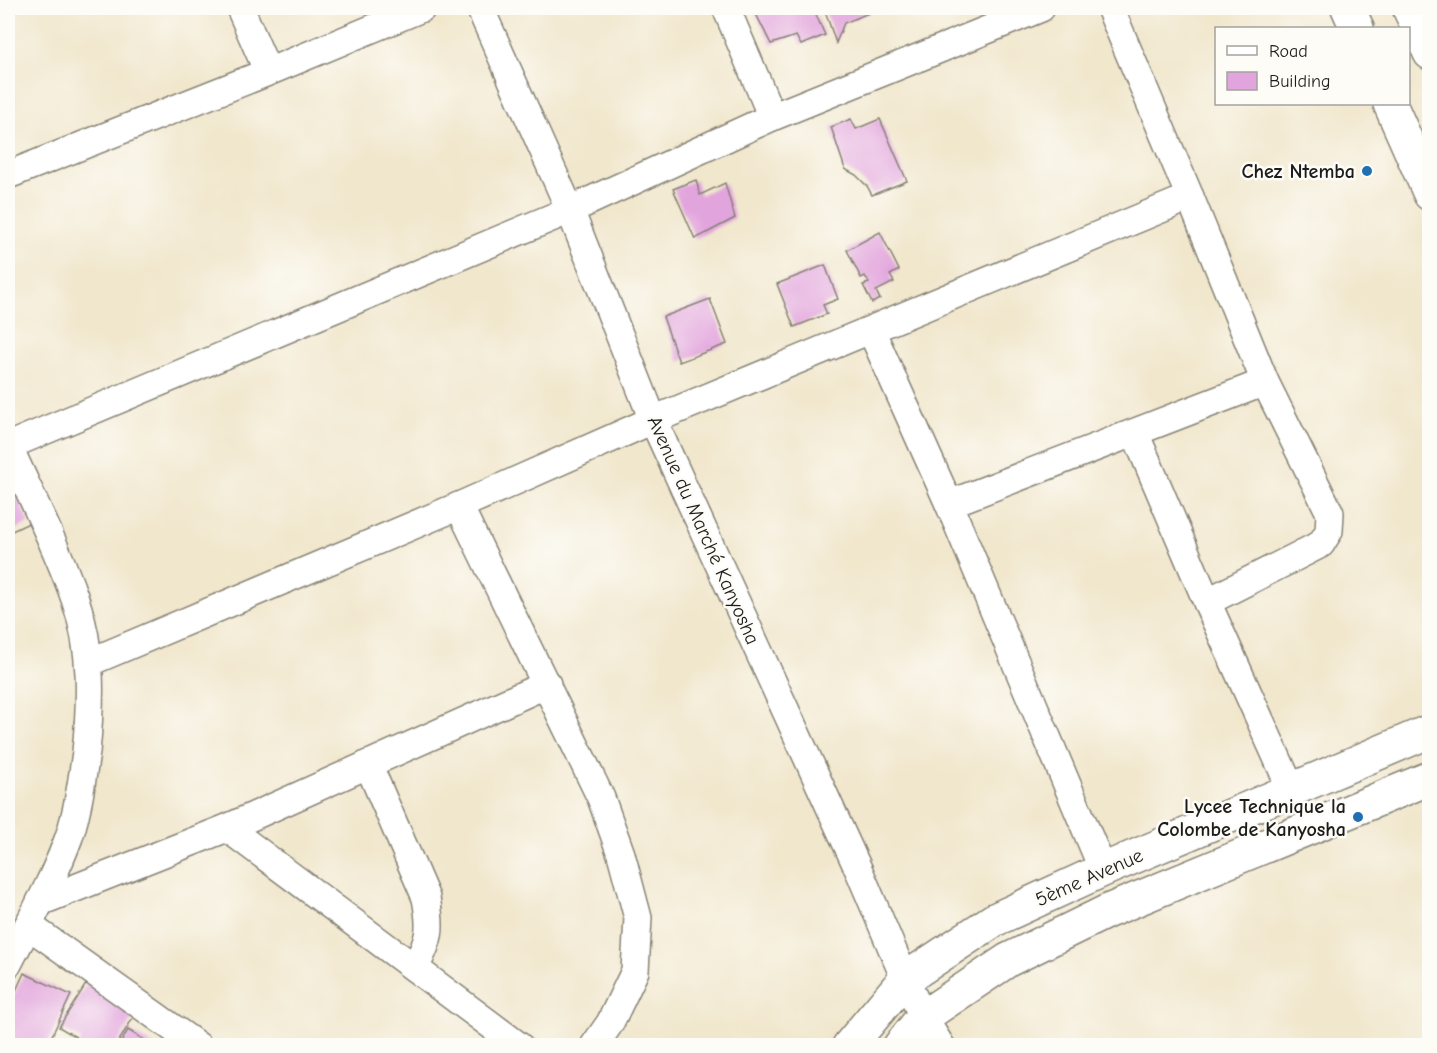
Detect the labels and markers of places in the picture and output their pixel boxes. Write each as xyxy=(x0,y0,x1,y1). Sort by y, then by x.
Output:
place label: Chez Ntemba xyxy=(1241,160,1355,183)
marker: Chez Ntemba xyxy=(1360,164,1374,178)
place label: Lycee Technique la Colombe de Kanyosha xyxy=(1157,795,1346,841)
marker: Lycee Technique la Colombe de Kanyosha xyxy=(1351,810,1365,824)

